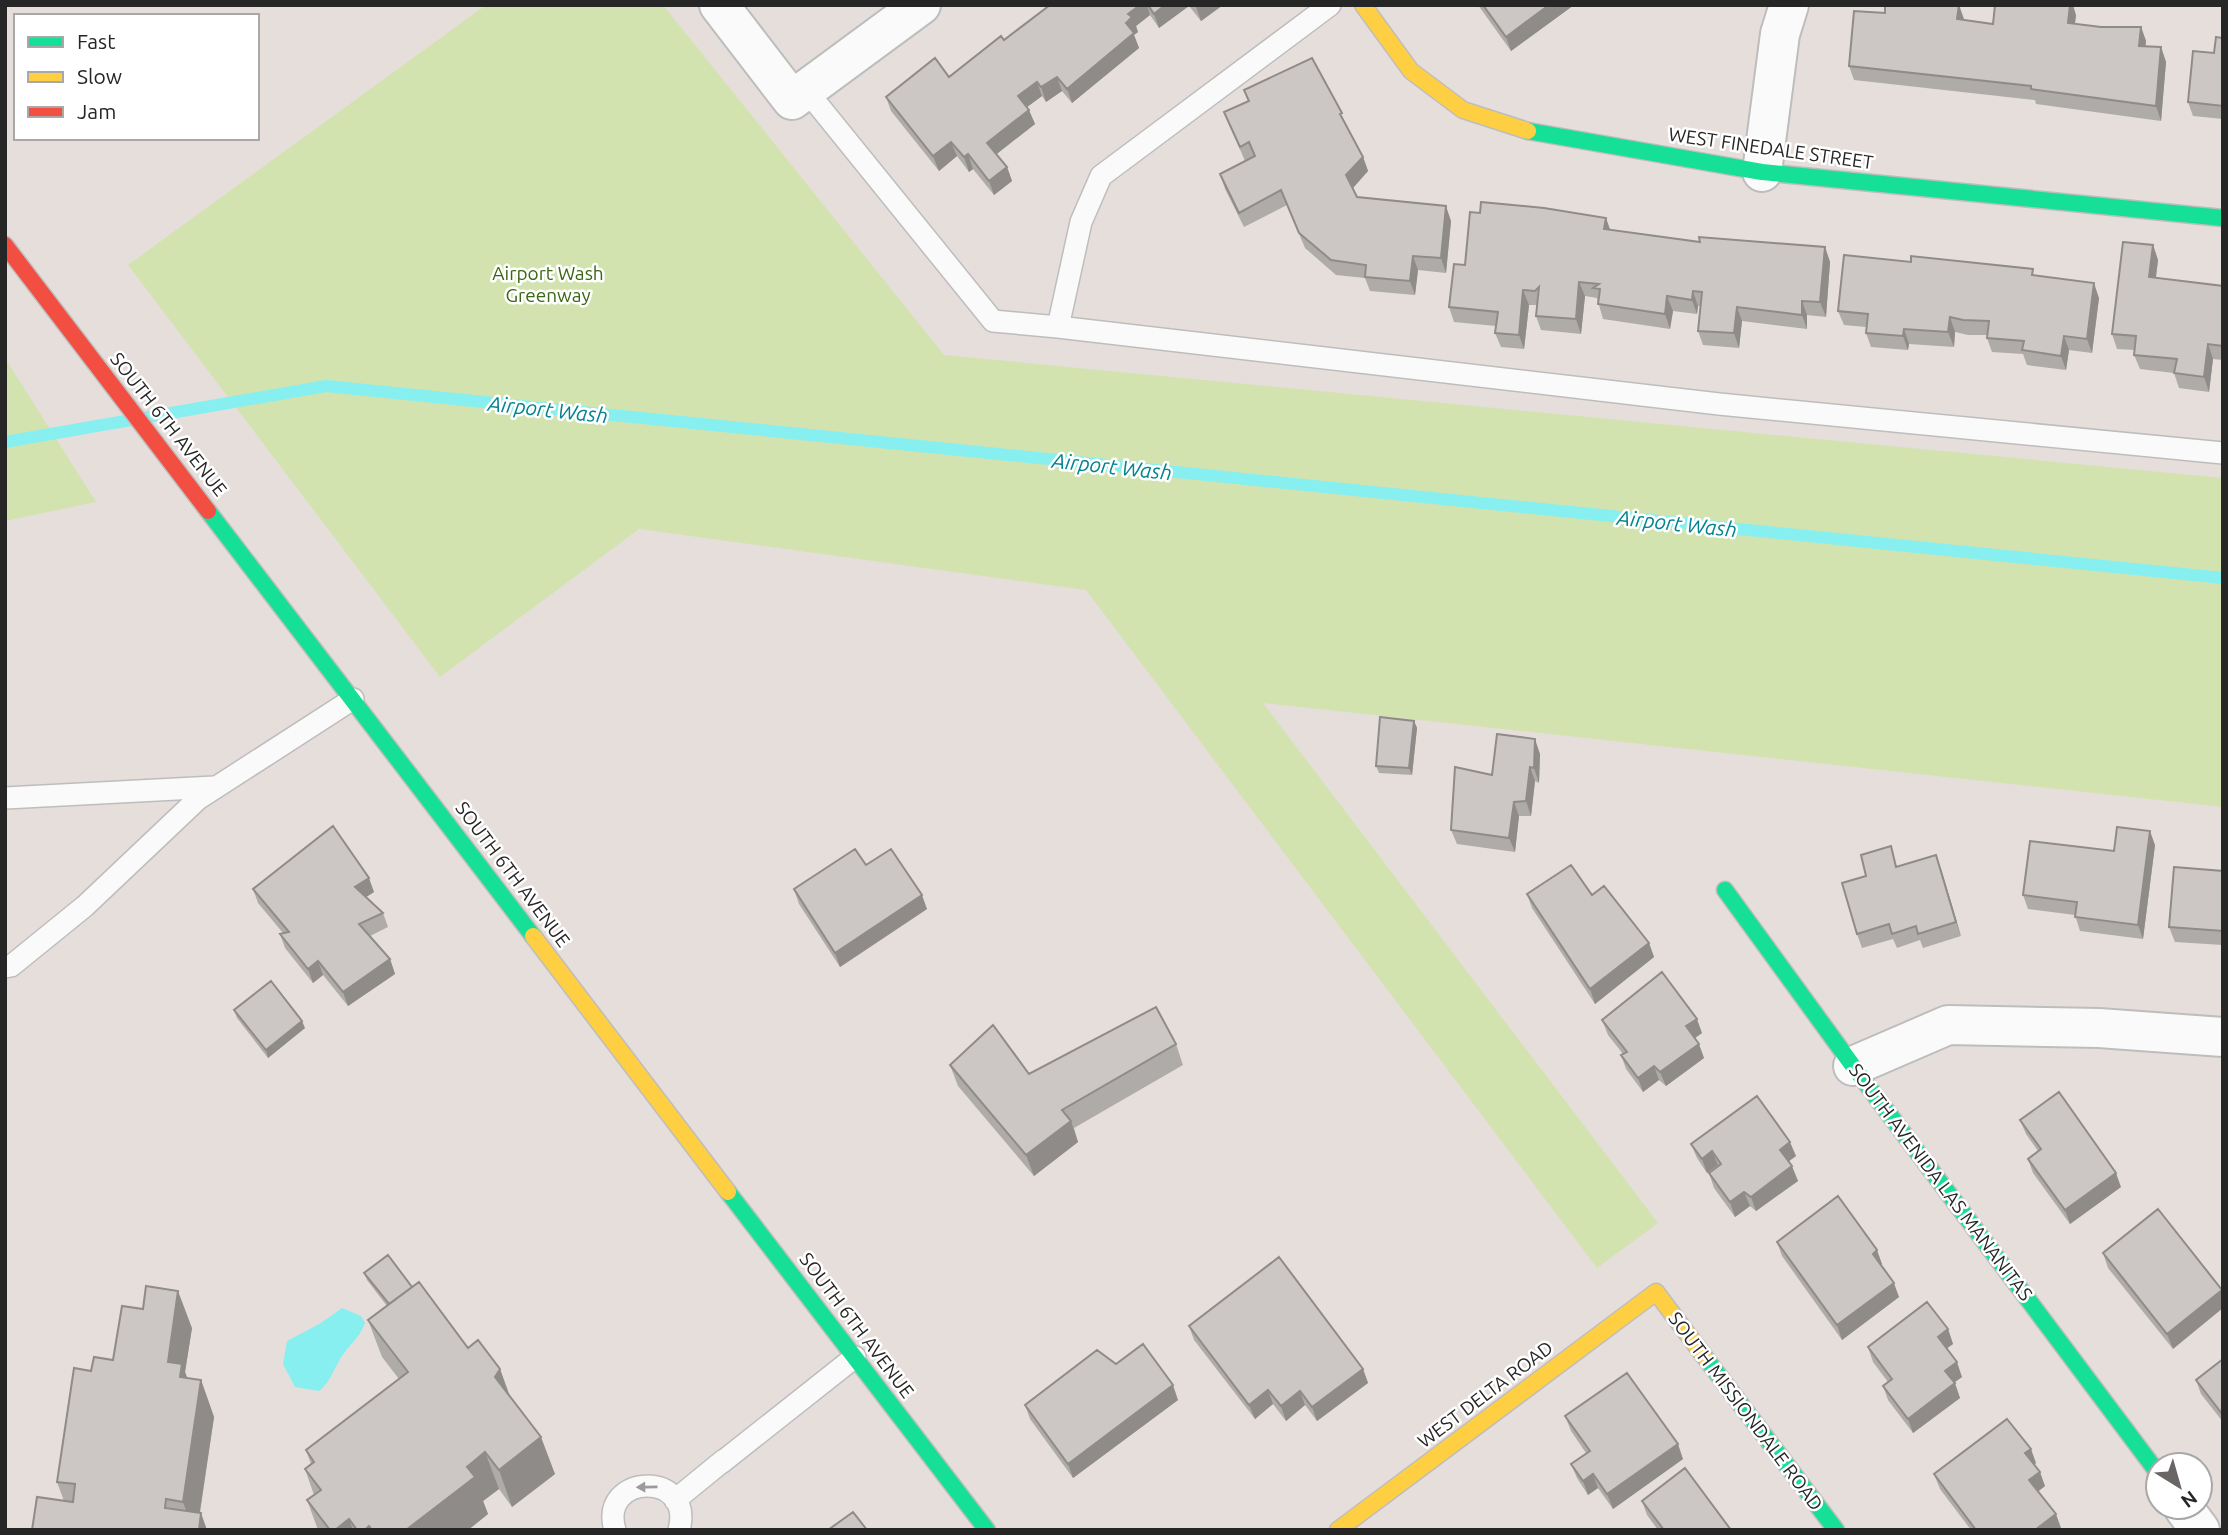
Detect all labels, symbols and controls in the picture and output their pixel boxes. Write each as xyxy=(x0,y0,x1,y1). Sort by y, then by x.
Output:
legend xyxy=(14,14,259,140)
text: Fast xyxy=(77,29,115,53)
text: Slow xyxy=(77,64,122,88)
text: Jam xyxy=(77,99,116,123)
street label: WEST FINEDALE STREET xyxy=(1667,123,1875,173)
park label: Airport Wash Greenway xyxy=(492,262,604,306)
street label: SOUTH 6TH AVENUE xyxy=(106,348,232,500)
water label: Airport Wash xyxy=(486,391,609,427)
water label: Airport Wash xyxy=(1050,448,1173,484)
water label: Airport Wash xyxy=(1615,505,1738,541)
street label: SOUTH 6TH AVENUE xyxy=(451,797,575,951)
street label: SOUTH AVENIDA LAS MANANITAS xyxy=(1845,1059,2037,1305)
street label: SOUTH 6TH AVENUE xyxy=(795,1248,919,1402)
street label: SOUTH MISSIONDALE ROAD xyxy=(1664,1307,1828,1515)
street label: WEST DELTA ROAD xyxy=(1413,1336,1557,1452)
north arrow xyxy=(2144,1451,2214,1521)
one-way arrow xyxy=(636,1481,658,1493)
text: N xyxy=(2177,1487,2202,1513)

